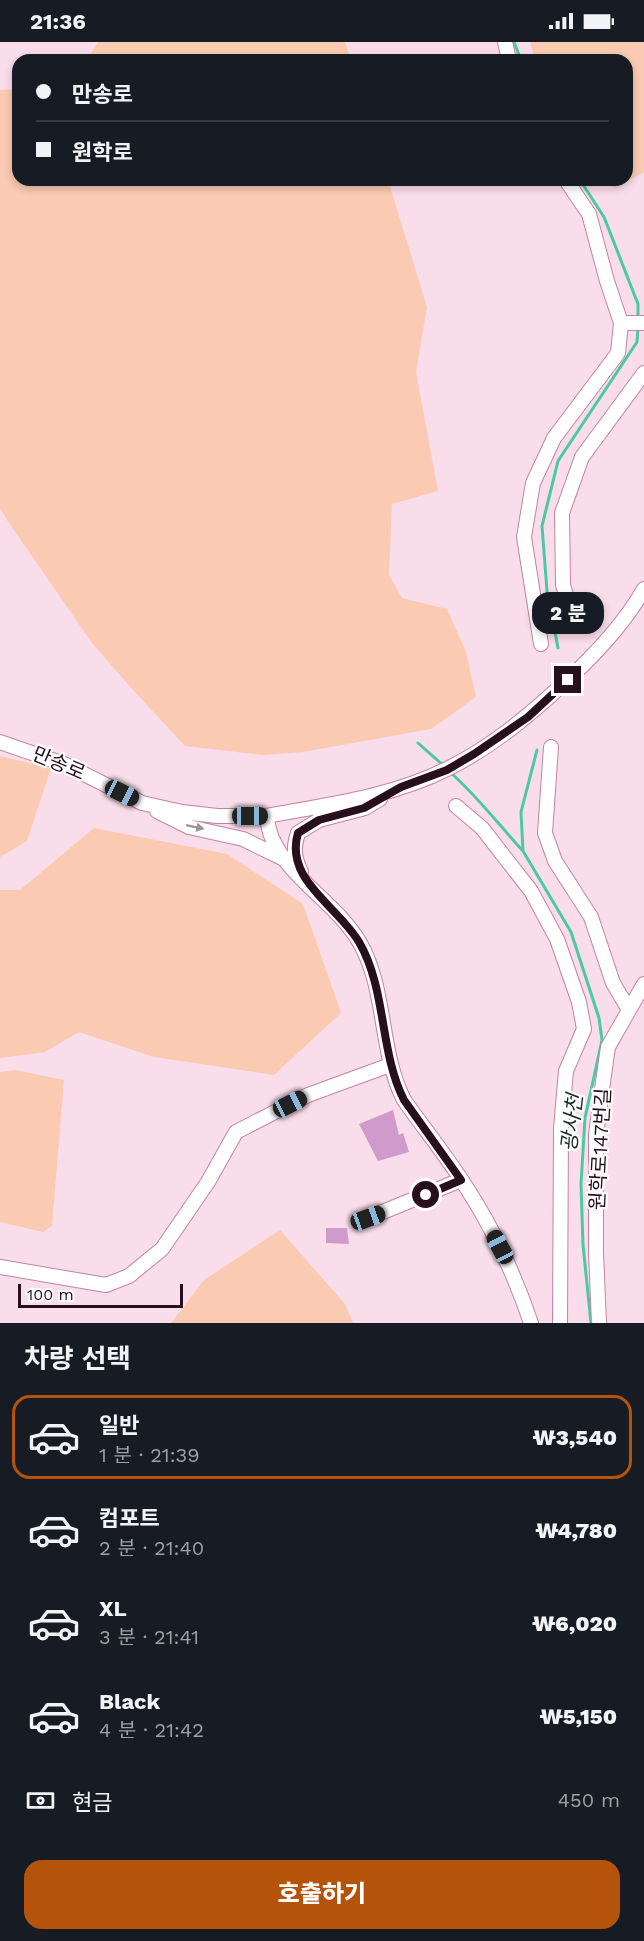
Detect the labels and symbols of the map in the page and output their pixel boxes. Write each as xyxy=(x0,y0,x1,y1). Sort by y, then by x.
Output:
callout: 2 분 xyxy=(532,593,604,635)
route end xyxy=(554,666,581,693)
street label: 만송로 xyxy=(29,741,89,785)
car xyxy=(102,777,142,809)
car xyxy=(232,807,268,825)
one-way arrow xyxy=(186,823,204,833)
street label: 원학로147번길 xyxy=(585,1087,615,1211)
car xyxy=(270,1088,310,1120)
water label: 광사천 xyxy=(556,1090,588,1153)
route start xyxy=(412,1181,439,1208)
car xyxy=(348,1203,388,1233)
car xyxy=(484,1227,516,1267)
scale bar xyxy=(18,1281,183,1308)

